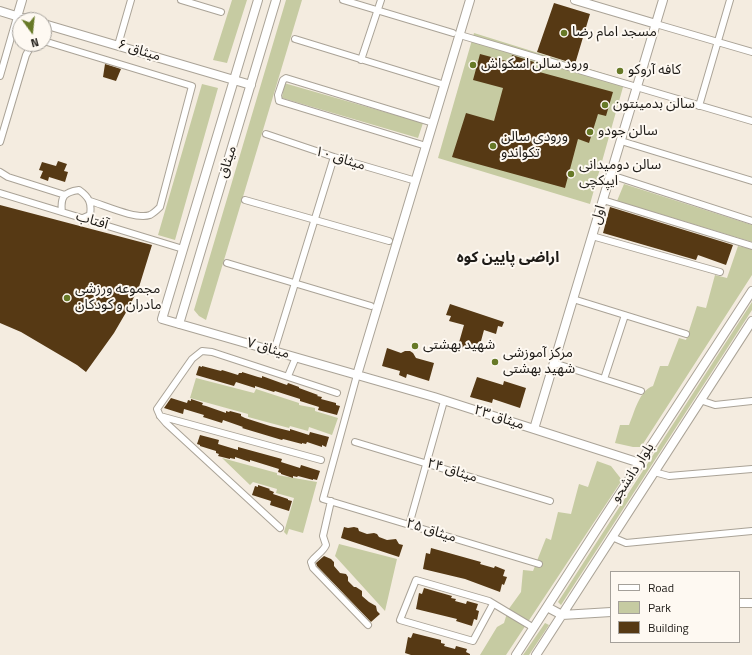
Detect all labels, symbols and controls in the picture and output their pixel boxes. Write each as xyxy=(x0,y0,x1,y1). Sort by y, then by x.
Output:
north arrow xyxy=(12,12,52,52)
place label: مسجد امام رضا xyxy=(572,25,657,41)
marker: مسجد امام رضا xyxy=(559,28,569,38)
text: N xyxy=(29,34,41,51)
street label: میثاق ۶ xyxy=(116,37,162,65)
place label: ورود سالن اسکواش xyxy=(481,57,589,73)
marker: ورود سالن اسکواش xyxy=(468,60,478,70)
place label: کافه آروکو xyxy=(628,63,681,79)
marker: کافه آروکو xyxy=(615,66,625,76)
place label: سالن بدمینتون xyxy=(613,97,695,113)
marker: سالن بدمینتون xyxy=(600,100,610,110)
place label: سالن جودو xyxy=(598,124,658,140)
marker: سالن جودو xyxy=(585,127,595,137)
place label: ورودی سالن تکواندو xyxy=(501,130,568,162)
marker: ورودی سالن تکواندو xyxy=(488,141,498,151)
street label: میثاق ۱۰ xyxy=(313,143,367,175)
street label: میثاق xyxy=(215,144,241,180)
place label: سالن دومیدانی ایپکچی xyxy=(579,158,661,190)
marker: سالن دومیدانی ایپکچی xyxy=(566,169,576,179)
street label: اول xyxy=(588,203,610,227)
street label: آفتاب xyxy=(74,208,110,234)
district label: اراضی پایین کوه xyxy=(457,249,559,267)
place label: مجموعه ورزشی مادران و کودکان xyxy=(75,282,162,314)
marker: مجموعه ورزشی مادران و کودکان xyxy=(62,293,72,303)
street label: میثاق ۷ xyxy=(245,335,291,363)
place label: شهید بهشتی xyxy=(423,338,495,354)
marker: شهید بهشتی xyxy=(410,341,420,351)
place label: مرکز آموزشی شهید بهشتی xyxy=(503,346,575,378)
marker: مرکز آموزشی شهید بهشتی xyxy=(490,357,500,367)
street label: میثاق ۲۳ xyxy=(472,402,526,434)
street label: بلوار دانشجو xyxy=(608,440,658,506)
street label: میثاق ۲۴ xyxy=(425,455,479,487)
street label: میثاق ۲۵ xyxy=(404,515,458,547)
legend xyxy=(610,571,740,643)
text: Road xyxy=(648,578,674,597)
text: Park xyxy=(648,598,671,617)
text: Building xyxy=(648,618,689,637)

